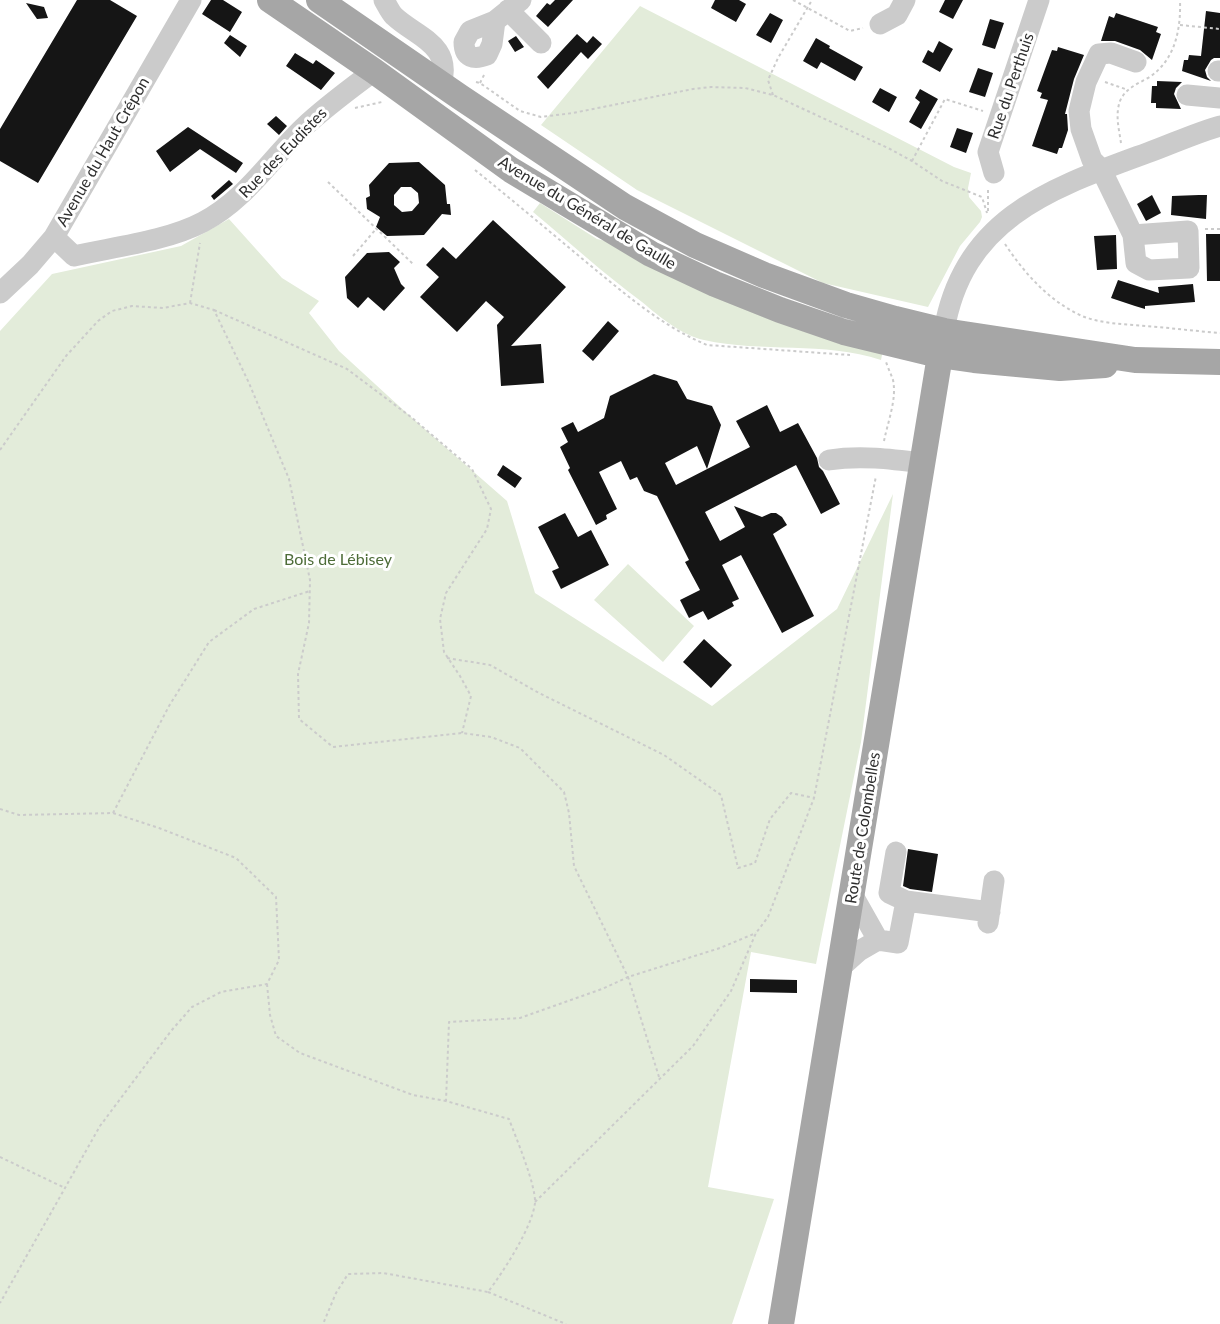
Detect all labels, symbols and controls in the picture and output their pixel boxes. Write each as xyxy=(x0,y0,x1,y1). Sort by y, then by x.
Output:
street label: Rue du Perthuis xyxy=(984,30,1038,142)
street label: Avenue du Haut Crépon xyxy=(52,74,154,230)
street label: Rue des Eudistes xyxy=(235,104,331,202)
street label: Avenue du Général de Gaulle xyxy=(495,152,679,274)
park label: Bois de Lébisey xyxy=(284,550,392,570)
street label: Route de Colombelles xyxy=(842,751,884,905)

